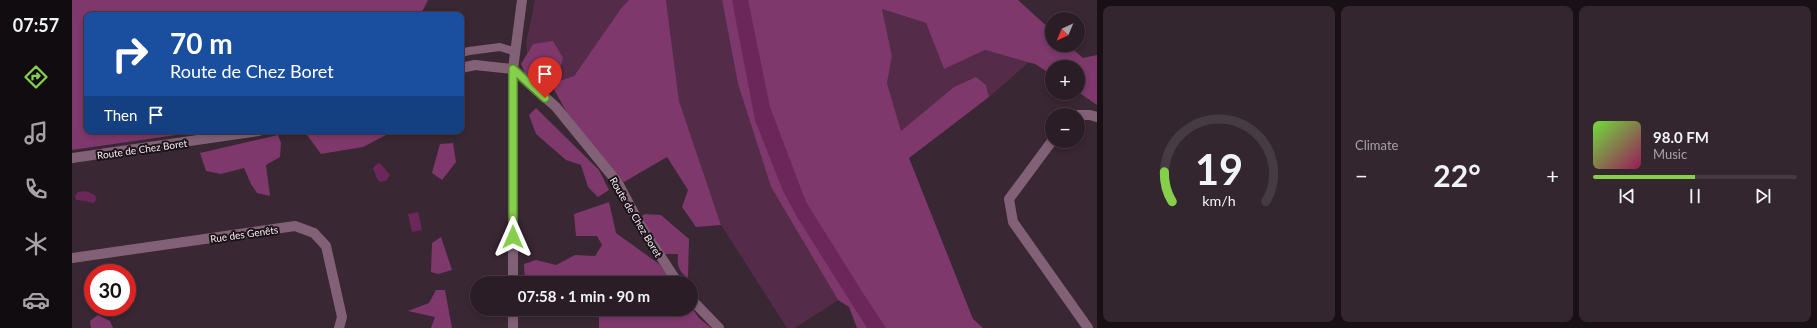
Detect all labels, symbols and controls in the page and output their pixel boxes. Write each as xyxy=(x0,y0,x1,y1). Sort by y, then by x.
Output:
north arrow xyxy=(1045,12,1085,52)
map controls xyxy=(1045,12,1085,148)
text: 07:57 xyxy=(13,14,59,36)
text: 70 m xyxy=(170,26,233,60)
icon: right xyxy=(104,28,156,80)
pin xyxy=(528,57,562,98)
text: Route de Chez Boret xyxy=(170,60,334,82)
button: + xyxy=(1045,60,1085,100)
icon: directions xyxy=(22,63,50,91)
icon: arrive xyxy=(534,63,556,85)
icon: arrive xyxy=(145,104,167,126)
text: Then xyxy=(104,106,137,124)
button: − xyxy=(1045,108,1085,148)
icon: music xyxy=(22,119,50,147)
text: 98.0 FM xyxy=(1653,128,1709,146)
street label: Route de Chez Boret xyxy=(96,137,188,161)
text: Climate xyxy=(1355,137,1398,153)
text: 19 xyxy=(1195,144,1243,194)
text: Music xyxy=(1653,146,1687,162)
text: 22° xyxy=(1433,157,1481,193)
text: − xyxy=(1355,162,1368,189)
text: + xyxy=(1546,162,1559,189)
icon: phone xyxy=(22,175,50,203)
street label: Route de Chez Boret xyxy=(607,175,665,259)
icon: previous xyxy=(1616,185,1638,207)
icon: pause xyxy=(1684,185,1706,207)
icon: next xyxy=(1752,185,1774,207)
text: km/h xyxy=(1202,192,1236,209)
position arrow xyxy=(492,216,534,258)
street label: Rue des Genêts xyxy=(209,223,279,245)
icon: climate xyxy=(22,230,50,258)
speed limit sign: 30 xyxy=(84,264,136,316)
icon: car xyxy=(22,286,50,314)
text: 07:58 · 1 min · 90 m xyxy=(518,287,650,305)

